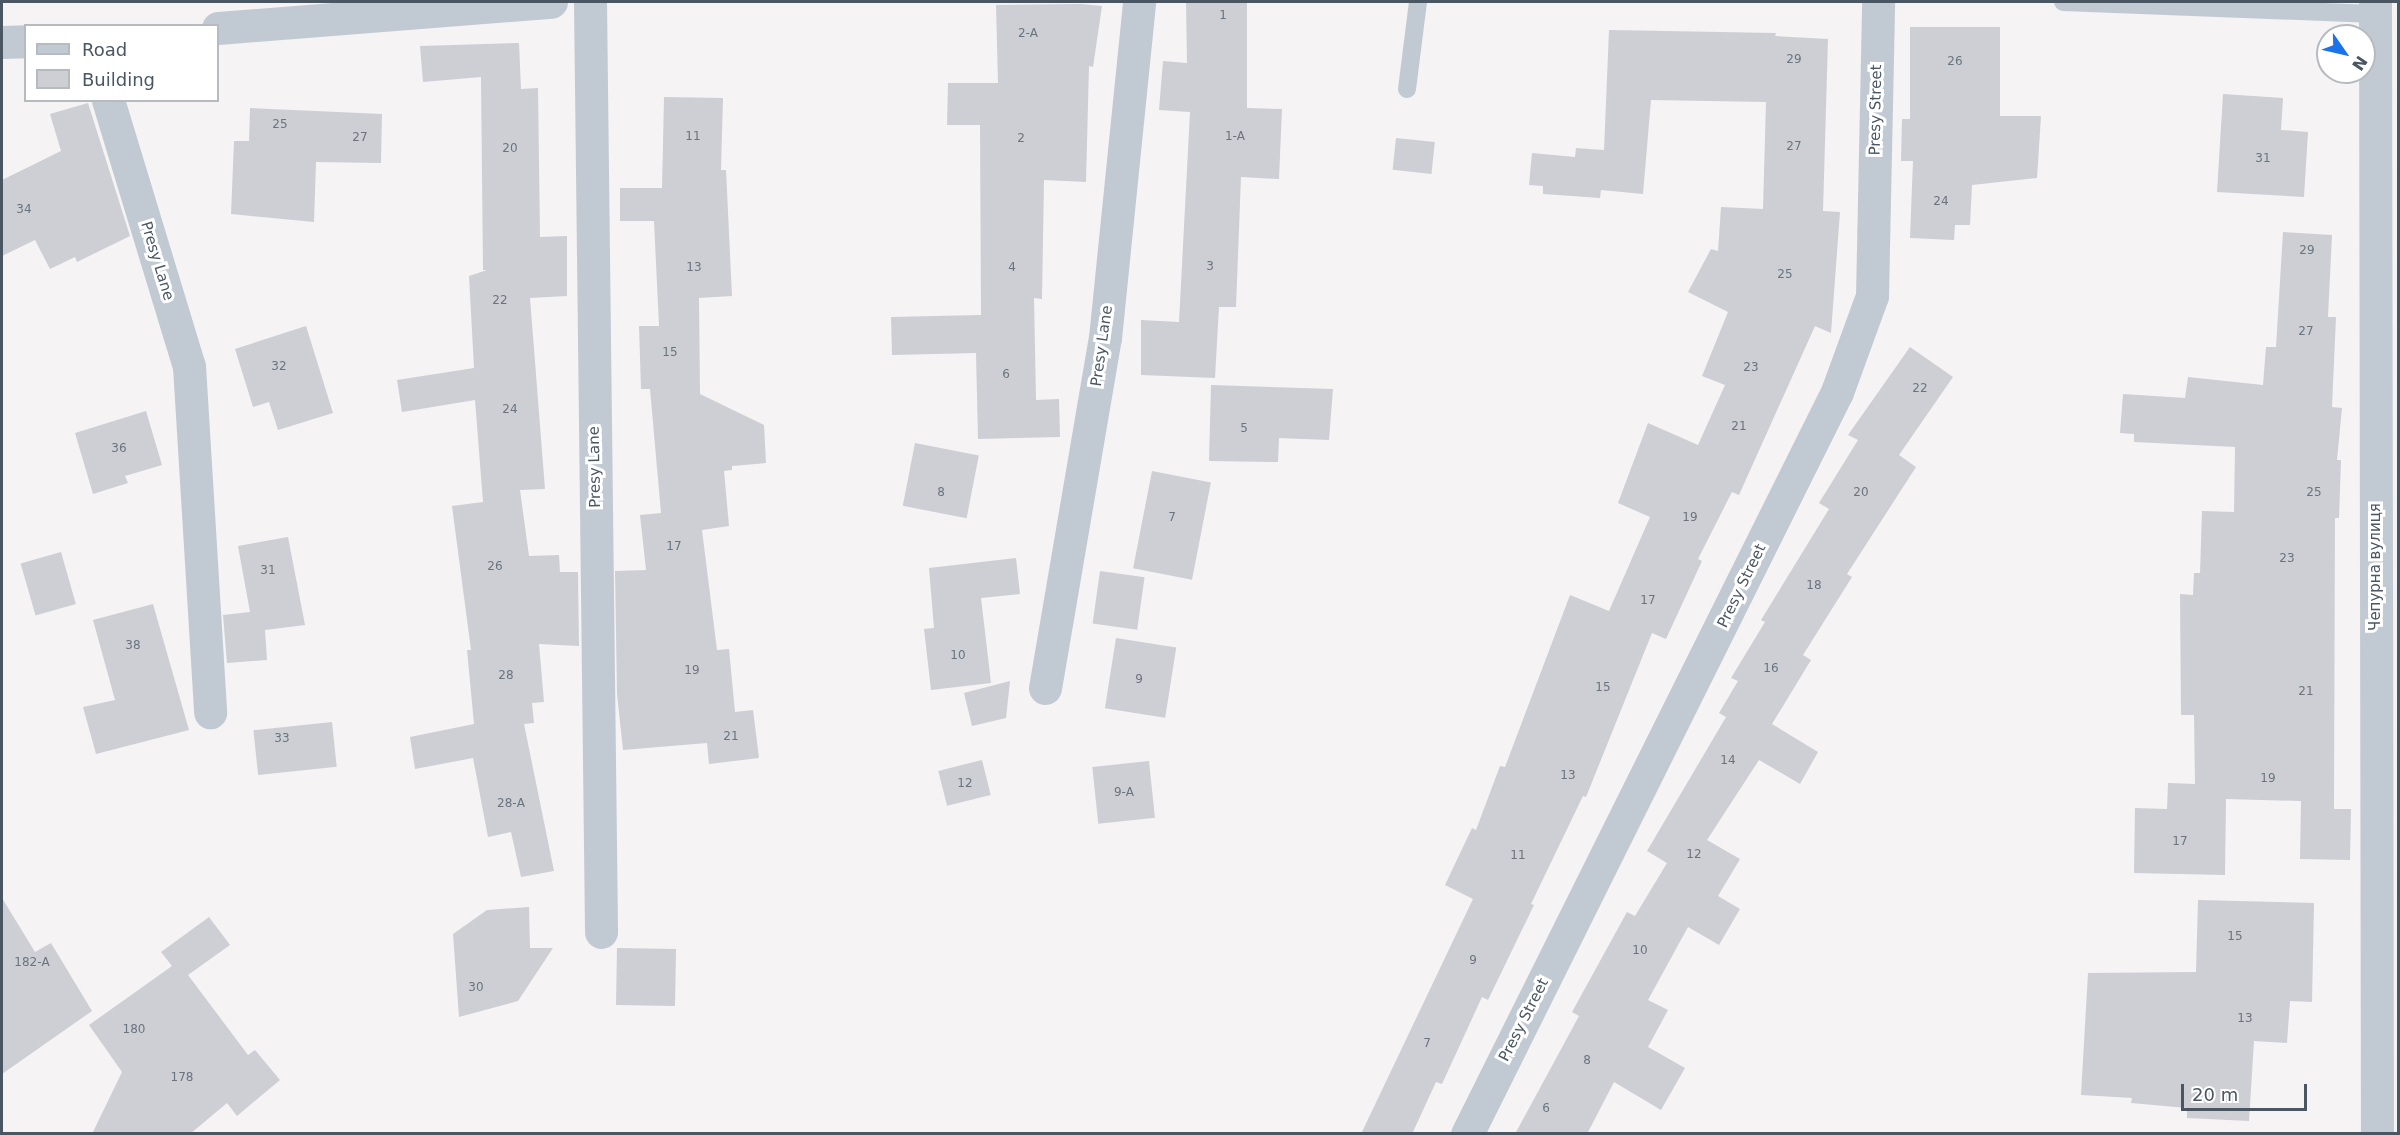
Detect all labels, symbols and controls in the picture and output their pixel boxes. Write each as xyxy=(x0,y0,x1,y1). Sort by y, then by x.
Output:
house number: 1 xyxy=(1219,9,1227,23)
legend xyxy=(24,24,219,102)
north arrow xyxy=(2316,24,2376,84)
house number: 2-А xyxy=(1018,27,1038,41)
text: Road xyxy=(82,39,127,60)
text: N xyxy=(2348,52,2371,74)
house number: 29 xyxy=(1786,53,1802,67)
house number: 26 xyxy=(1947,55,1963,69)
street label: Presy Street xyxy=(1866,64,1886,156)
text: Building xyxy=(82,69,155,90)
house number: 25 xyxy=(272,118,288,132)
house number: 11 xyxy=(685,130,701,144)
house number: 1-А xyxy=(1225,130,1245,144)
house number: 27 xyxy=(352,131,368,145)
house number: 2 xyxy=(1017,132,1025,146)
house number: 27 xyxy=(1786,140,1802,154)
house number: 20 xyxy=(502,142,518,156)
house number: 31 xyxy=(2255,152,2271,166)
house number: 24 xyxy=(1933,195,1949,209)
house number: 34 xyxy=(16,203,32,217)
street label: Presy Lane xyxy=(136,219,178,303)
house number: 29 xyxy=(2299,244,2315,258)
house number: 3 xyxy=(1206,260,1214,274)
house number: 13 xyxy=(686,261,702,275)
house number: 4 xyxy=(1008,261,1016,275)
house number: 25 xyxy=(1777,268,1793,282)
house number: 22 xyxy=(492,294,508,308)
street label: Presy Lane xyxy=(1087,304,1117,388)
house number: 27 xyxy=(2298,325,2314,339)
house number: 15 xyxy=(662,346,678,360)
house number: 32 xyxy=(271,360,287,374)
house number: 23 xyxy=(1743,361,1759,375)
house number: 6 xyxy=(1002,368,1010,382)
house number: 22 xyxy=(1912,382,1928,396)
house number: 24 xyxy=(502,403,518,417)
house number: 21 xyxy=(1731,420,1747,434)
house number: 5 xyxy=(1240,422,1248,436)
street label: Presy Lane xyxy=(585,426,605,508)
house number: 36 xyxy=(111,442,127,456)
house number: 8 xyxy=(937,486,945,500)
house number: 20 xyxy=(1853,486,1869,500)
house number: 25 xyxy=(2306,486,2322,500)
street label: Чепурна вулиця xyxy=(2367,503,2385,631)
house number: 7 xyxy=(1168,511,1176,525)
house number: 19 xyxy=(1682,511,1698,525)
house number: 17 xyxy=(666,540,682,554)
street label: Presy Street xyxy=(1714,541,1770,631)
house number: 23 xyxy=(2279,552,2295,566)
house number: 26 xyxy=(487,560,503,574)
house number: 31 xyxy=(260,564,276,578)
house number: 18 xyxy=(1806,579,1822,593)
house number: 17 xyxy=(1640,594,1656,608)
house number: 38 xyxy=(125,639,141,653)
house number: 10 xyxy=(950,649,966,663)
house number: 16 xyxy=(1763,662,1779,676)
house number: 19 xyxy=(684,664,700,678)
house number: 28 xyxy=(498,669,514,683)
house number: 9 xyxy=(1135,673,1143,687)
house number: 15 xyxy=(1595,681,1611,695)
house number: 21 xyxy=(2298,685,2314,699)
house number: 21 xyxy=(723,730,739,744)
house number: 33 xyxy=(274,732,290,746)
house number: 14 xyxy=(1720,754,1736,768)
house number: 13 xyxy=(1560,769,1576,783)
house number: 19 xyxy=(2260,772,2276,786)
house number: 12 xyxy=(957,777,973,791)
house number: 9-А xyxy=(1114,786,1134,800)
house number: 28-А xyxy=(497,797,525,811)
house number: 17 xyxy=(2172,835,2188,849)
house number: 12 xyxy=(1686,848,1702,862)
house number: 11 xyxy=(1510,849,1526,863)
house number: 15 xyxy=(2227,930,2243,944)
house number: 10 xyxy=(1632,944,1648,958)
house number: 9 xyxy=(1469,954,1477,968)
house number: 182-А xyxy=(14,956,50,970)
street label: Presy Street xyxy=(1495,975,1553,1065)
house number: 30 xyxy=(468,981,484,995)
house number: 13 xyxy=(2237,1012,2253,1026)
house number: 180 xyxy=(123,1023,145,1037)
house number: 7 xyxy=(1423,1037,1431,1051)
house number: 8 xyxy=(1583,1054,1591,1068)
house number: 178 xyxy=(171,1071,193,1085)
scale bar xyxy=(2184,1072,2310,1110)
text: 20 m xyxy=(2192,1084,2238,1105)
house number: 6 xyxy=(1542,1102,1550,1116)

